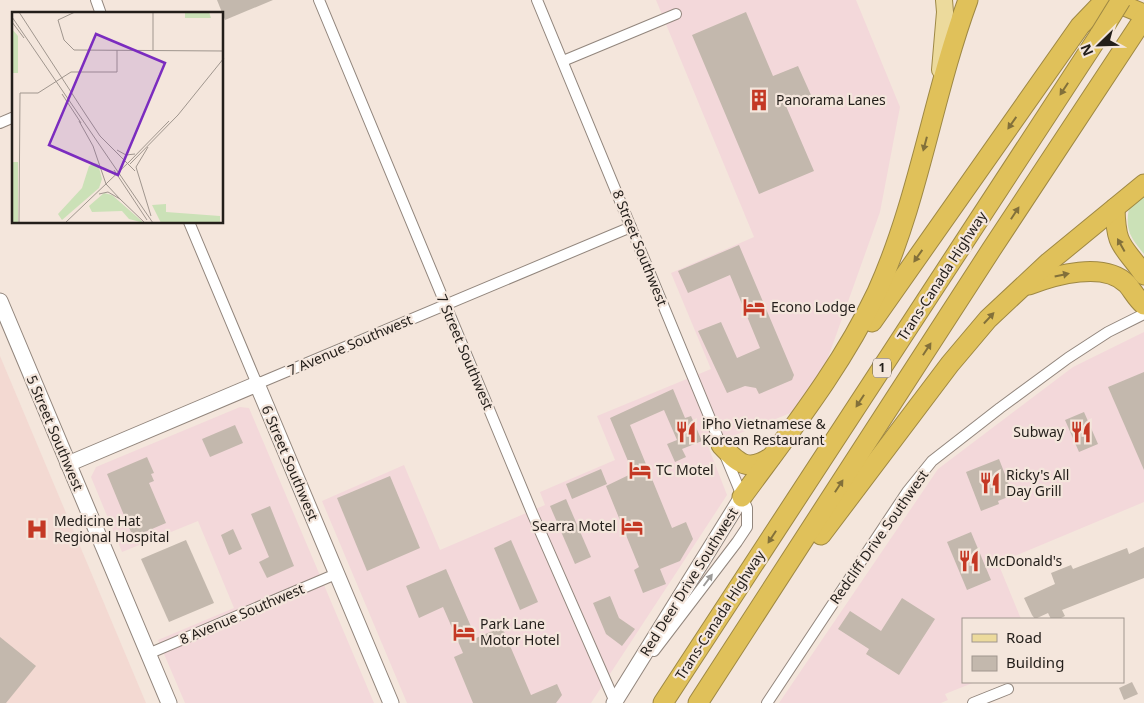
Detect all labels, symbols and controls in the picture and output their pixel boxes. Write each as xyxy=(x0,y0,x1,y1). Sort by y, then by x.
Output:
inset map xyxy=(12,12,224,224)
north arrow xyxy=(1074,20,1124,70)
text: N xyxy=(1076,41,1098,59)
one-way arrow xyxy=(1059,82,1069,96)
building icon: Panorama Lanes xyxy=(746,87,772,113)
place label: Panorama Lanes xyxy=(776,90,886,109)
one-way arrow xyxy=(1007,116,1017,130)
one-way arrow xyxy=(920,137,928,152)
street label: 8 Street Southwest xyxy=(609,187,672,309)
one-way arrow xyxy=(1010,206,1020,219)
street label: Trans-Canada Highway xyxy=(893,207,991,344)
one-way arrow xyxy=(1117,238,1126,251)
one-way arrow xyxy=(913,249,924,262)
one-way arrow xyxy=(1055,270,1071,278)
street label: 7 Street Southwest xyxy=(433,291,498,412)
hotel icon: Econo Lodge xyxy=(741,294,767,320)
place label: Econo Lodge xyxy=(771,297,856,316)
street label: 7 Avenue Southwest xyxy=(285,310,415,379)
one-way arrow xyxy=(983,312,995,324)
one-way arrow xyxy=(922,343,932,356)
road number: 1 xyxy=(873,358,891,378)
street label: 5 Street Southwest xyxy=(23,372,88,493)
one-way arrow xyxy=(856,394,865,408)
street label: 6 Street Southwest xyxy=(258,402,323,523)
place label: iPho Vietnamese & Korean Restaurant xyxy=(702,414,827,449)
restaurant icon: iPho Vietnamese & Korean Restaurant xyxy=(673,419,699,445)
restaurant icon: Subway xyxy=(1068,419,1094,445)
place label: Subway xyxy=(1013,422,1065,441)
hotel icon: TC Motel xyxy=(627,457,653,483)
place label: TC Motel xyxy=(656,460,714,479)
place label: Ricky's All Day Grill xyxy=(1006,465,1069,500)
street label: Redcliff Drive Southwest xyxy=(825,466,932,608)
restaurant icon: Ricky's All Day Grill xyxy=(977,470,1003,496)
one-way arrow xyxy=(834,479,844,493)
street label: Red Deer Drive Southwest xyxy=(635,504,742,660)
place label: Medicine Hat Regional Hospital xyxy=(54,511,169,546)
hotel icon: Searra Motel xyxy=(619,513,645,539)
hospital icon: Medicine Hat Regional Hospital xyxy=(24,516,50,542)
place label: Searra Motel xyxy=(532,516,616,535)
one-way arrow xyxy=(767,531,776,544)
street label: Trans-Canada Highway xyxy=(671,546,769,683)
restaurant icon: McDonald's xyxy=(956,548,982,574)
place label: McDonald's xyxy=(986,551,1063,570)
one-way arrow xyxy=(703,573,713,587)
street label: 8 Avenue Southwest xyxy=(177,579,307,648)
place label: Park Lane Motor Hotel xyxy=(480,614,560,649)
legend xyxy=(962,618,1124,683)
hotel icon: Park Lane Motor Hotel xyxy=(451,619,477,645)
text: Road xyxy=(1006,627,1042,647)
text: Building xyxy=(1006,652,1064,672)

